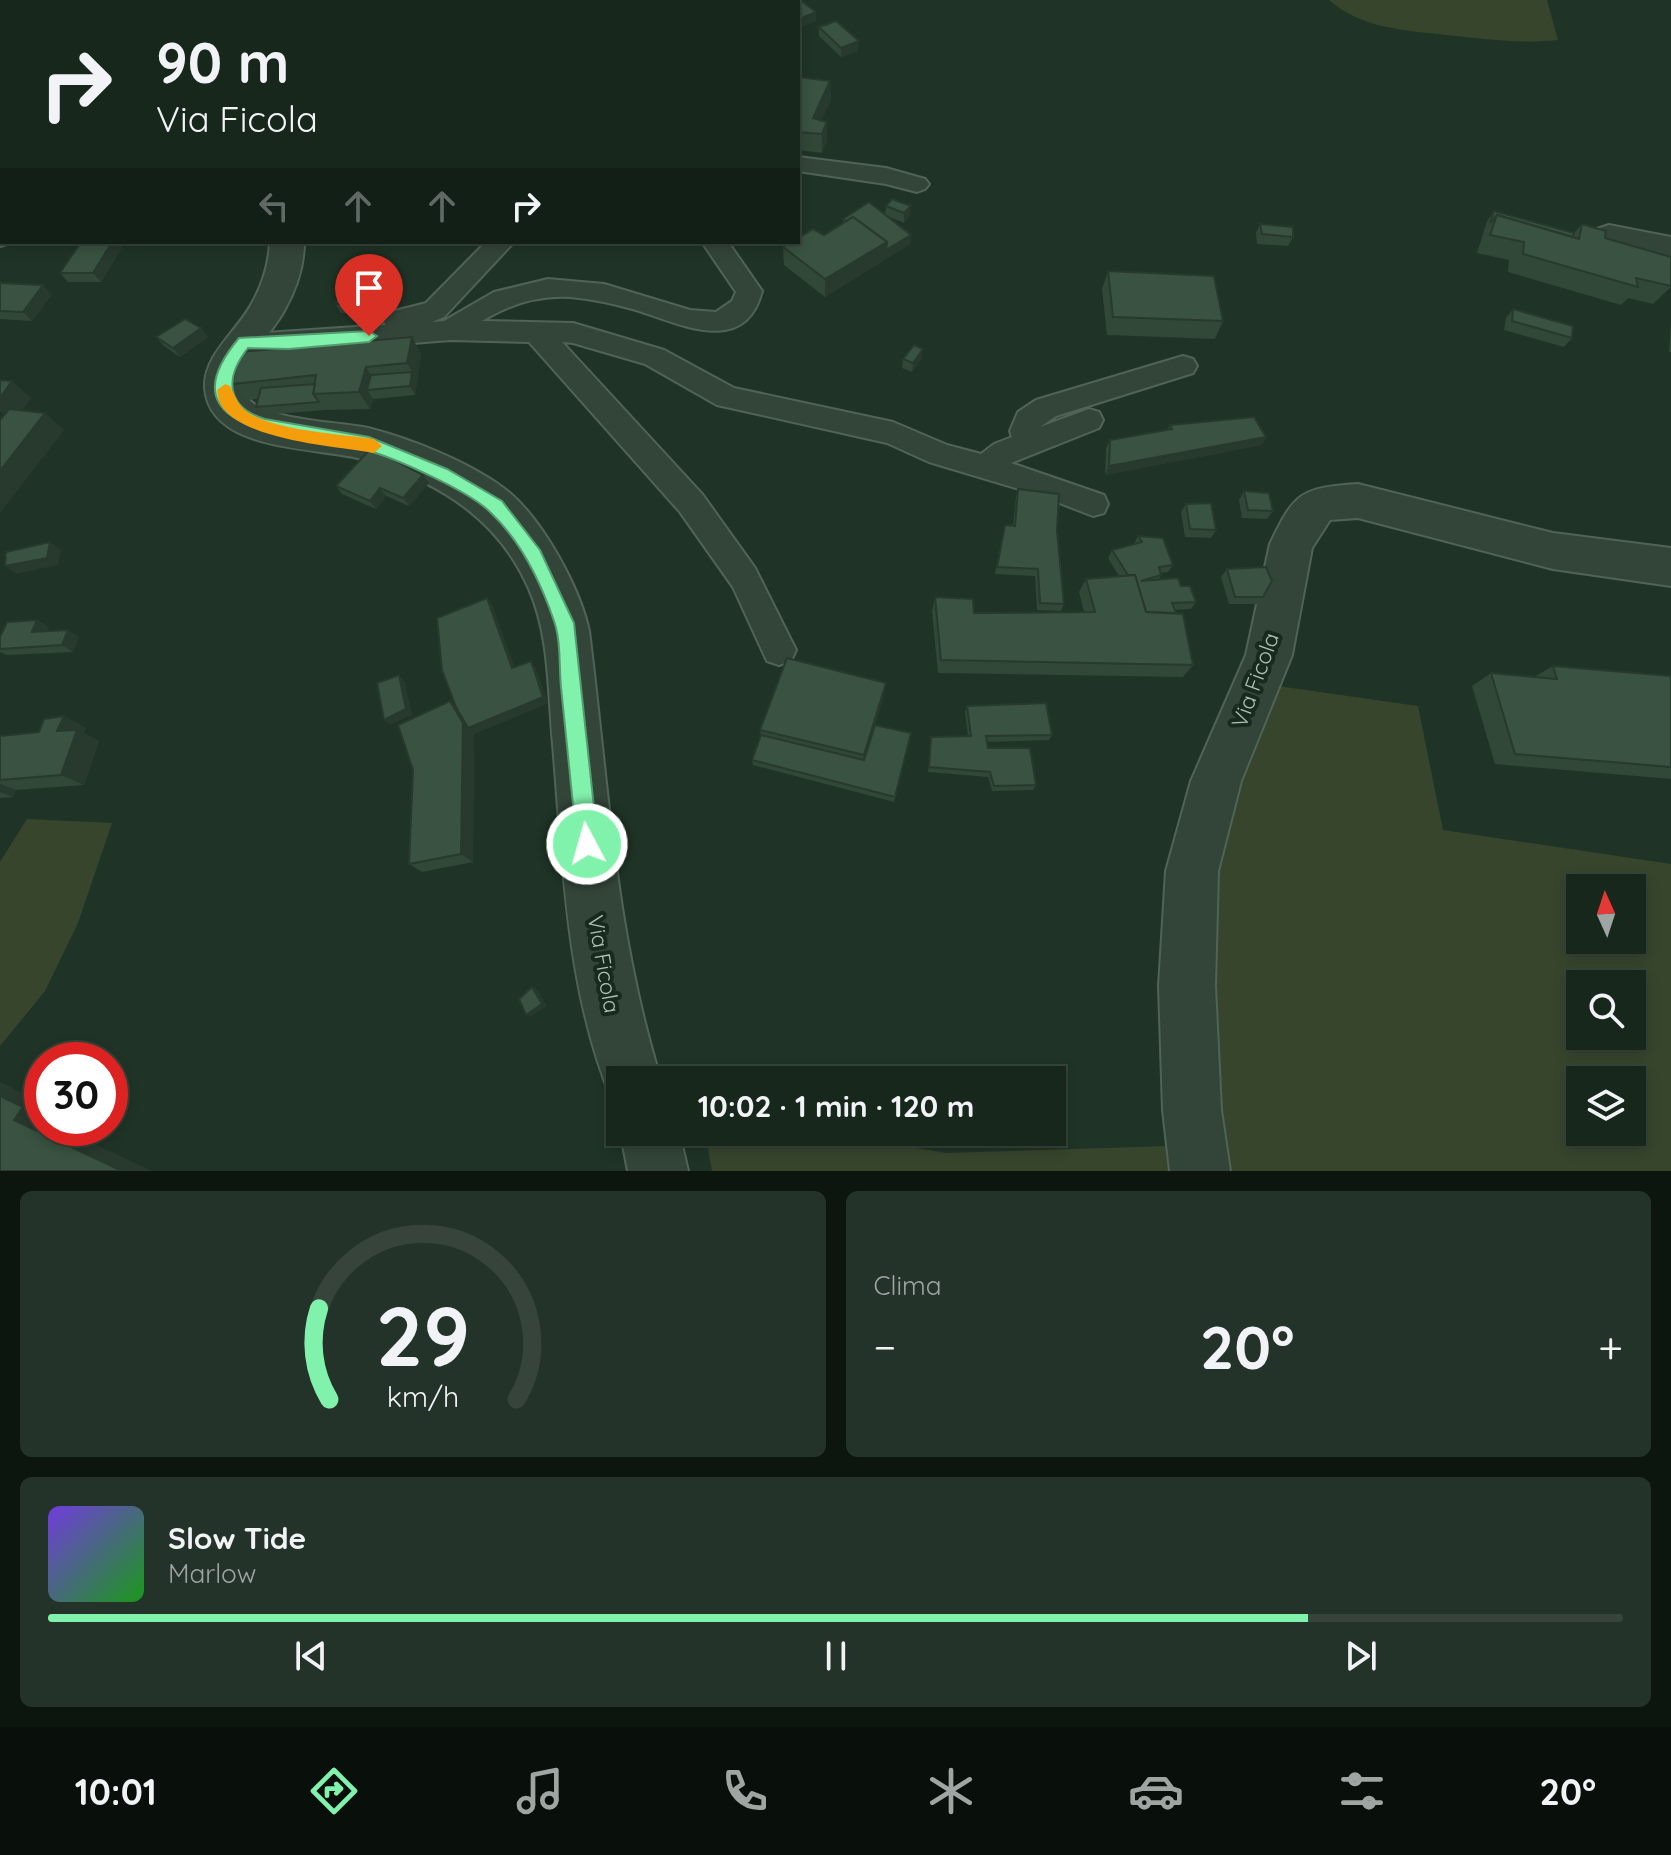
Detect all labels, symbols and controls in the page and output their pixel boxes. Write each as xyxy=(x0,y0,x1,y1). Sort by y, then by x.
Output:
text: 90 m xyxy=(156,27,290,97)
icon: right xyxy=(24,32,128,136)
text: Via Ficola xyxy=(156,96,318,141)
icon: left xyxy=(252,184,296,228)
icon: ahead xyxy=(336,184,380,228)
icon: ahead xyxy=(420,184,464,228)
icon: right xyxy=(504,184,548,228)
pin xyxy=(335,254,403,336)
icon: arrive xyxy=(347,266,391,310)
street label: Via Ficola xyxy=(1225,629,1285,731)
position arrow xyxy=(545,802,629,886)
north arrow xyxy=(1566,874,1646,954)
map controls xyxy=(1566,874,1646,1146)
street label: Via Ficola xyxy=(582,913,626,1015)
button: search xyxy=(1566,970,1646,1050)
speed limit sign: 30 xyxy=(24,1042,128,1146)
button: layers xyxy=(1566,1066,1646,1146)
text: 10:02 · 1 min · 120 m xyxy=(698,1087,974,1125)
text: Clima xyxy=(874,1269,942,1302)
text: 29 xyxy=(375,1283,470,1387)
text: 20° xyxy=(1200,1309,1295,1384)
text: − xyxy=(874,1319,896,1374)
text: + xyxy=(1598,1319,1623,1374)
text: km/h xyxy=(386,1378,459,1414)
text: Slow Tide xyxy=(168,1519,306,1557)
text: Marlow xyxy=(168,1557,256,1590)
icon: previous xyxy=(289,1634,333,1678)
icon: pause xyxy=(814,1634,858,1678)
icon: next xyxy=(1339,1634,1383,1678)
icon: directions xyxy=(306,1763,362,1819)
icon: music xyxy=(512,1763,568,1819)
icon: phone xyxy=(717,1763,773,1819)
icon: climate xyxy=(923,1763,979,1819)
icon: car xyxy=(1128,1763,1184,1819)
icon: filters xyxy=(1334,1763,1390,1819)
text: 10:01 xyxy=(75,1769,157,1814)
text: 20° xyxy=(1539,1769,1596,1814)

